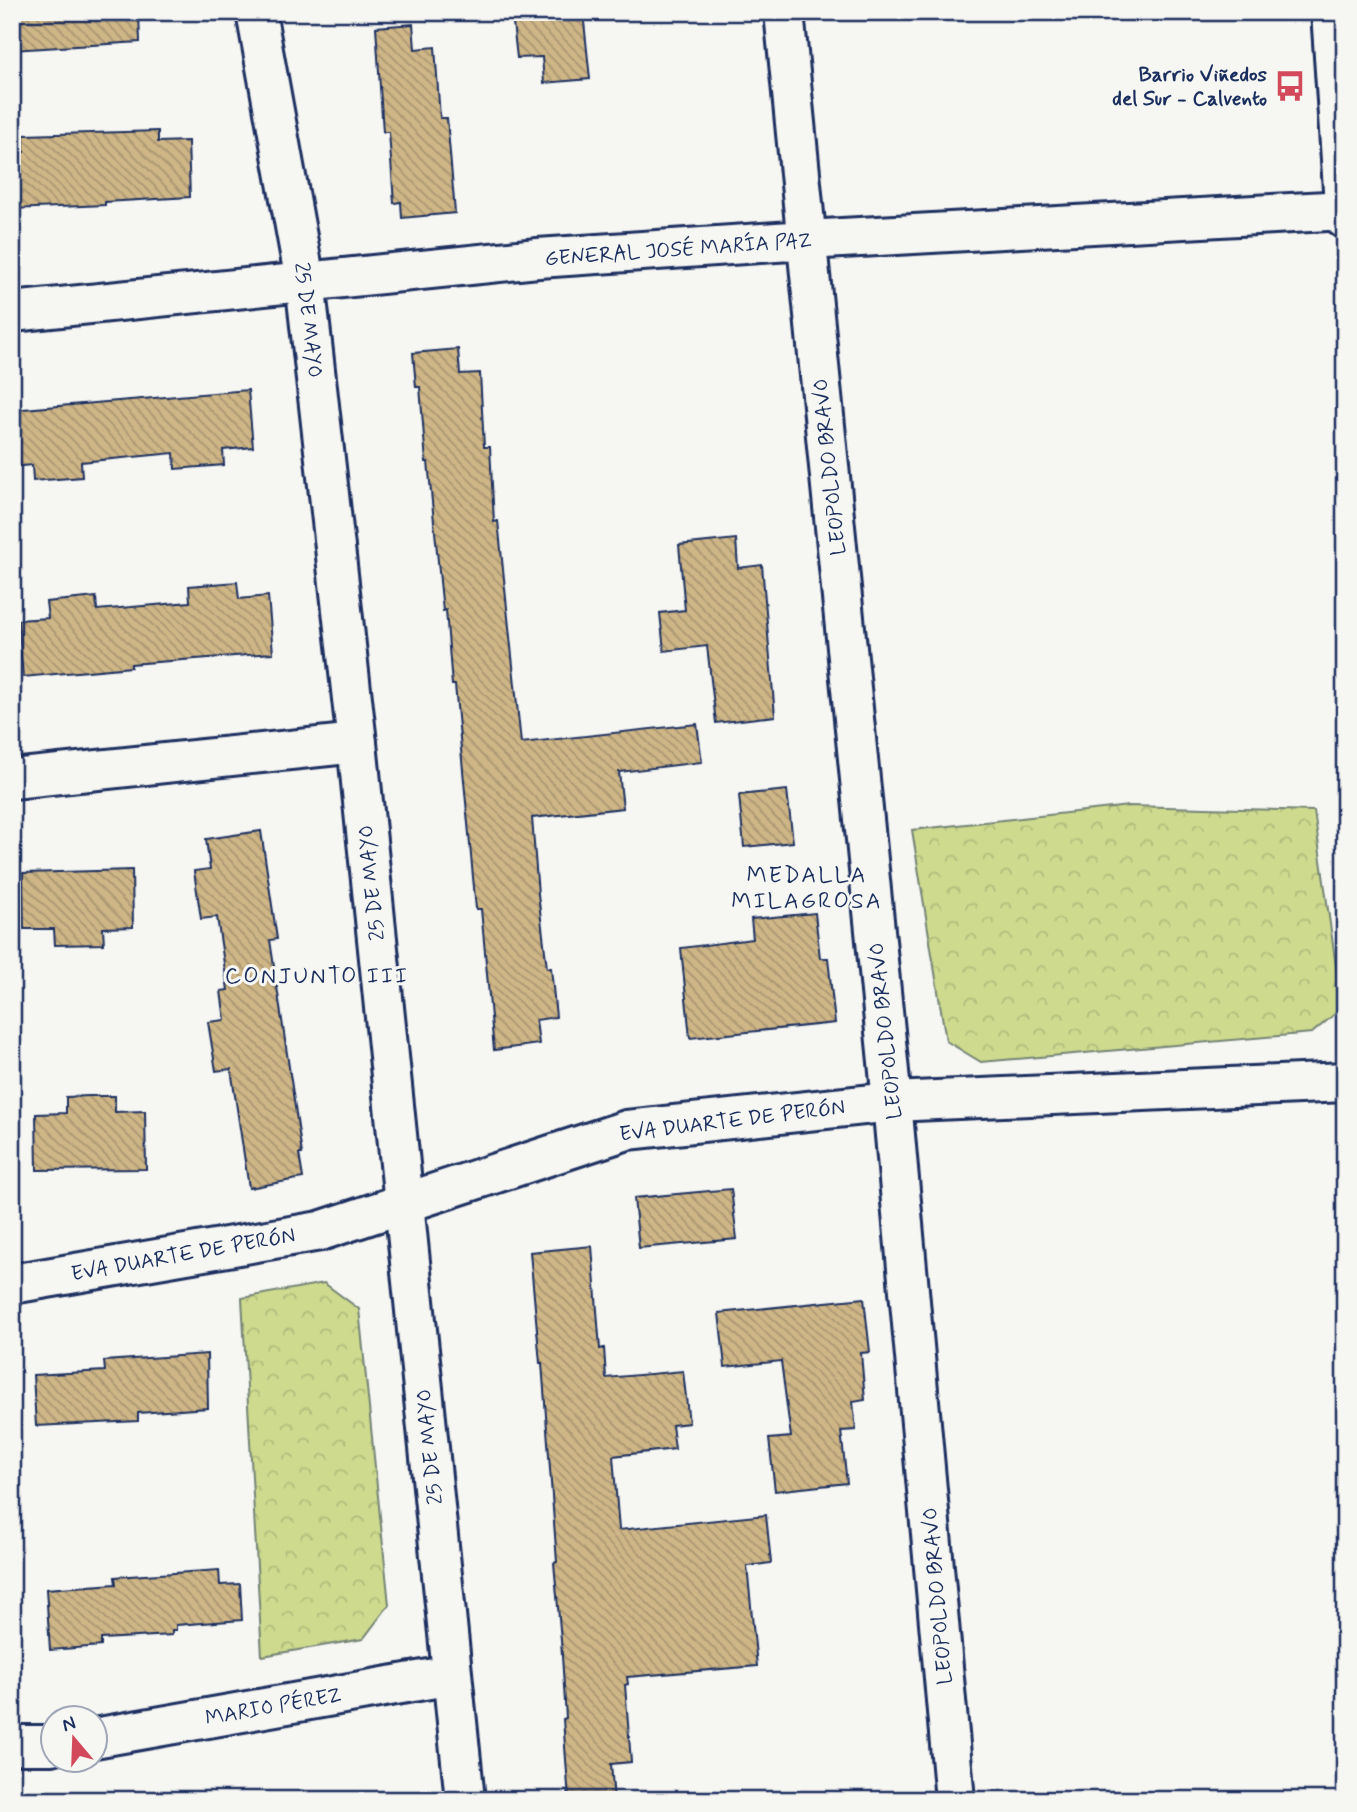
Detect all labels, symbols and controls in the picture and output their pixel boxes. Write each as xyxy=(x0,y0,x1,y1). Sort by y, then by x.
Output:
place label: Barrio Viñedos del Sur - Calvento xyxy=(1112,61,1268,113)
bus stop icon: Barrio Viñedos del Sur - Calvento xyxy=(1273,69,1307,103)
street label: GENERAL JOSÉ MARÍA PAZ xyxy=(544,227,812,273)
street label: 25 DE MAYO xyxy=(287,261,329,380)
street label: LEOPOLDO BRAVO xyxy=(807,377,853,557)
street label: 25 DE MAYO xyxy=(352,824,392,942)
district label: MEDALLA MILAGROSA xyxy=(731,861,883,917)
street label: LEOPOLDO BRAVO xyxy=(863,941,909,1121)
district label: CONJUNTO III xyxy=(225,962,409,992)
street label: EVA DUARTE DE PERÓN xyxy=(618,1093,846,1149)
street label: EVA DUARTE DE PERÓN xyxy=(69,1221,297,1288)
street label: 25 DE MAYO xyxy=(410,1388,450,1506)
street label: LEOPOLDO BRAVO xyxy=(916,1506,960,1686)
street label: MARIO PÉREZ xyxy=(203,1681,343,1733)
north arrow xyxy=(38,1703,108,1773)
text: N xyxy=(59,1710,79,1738)

